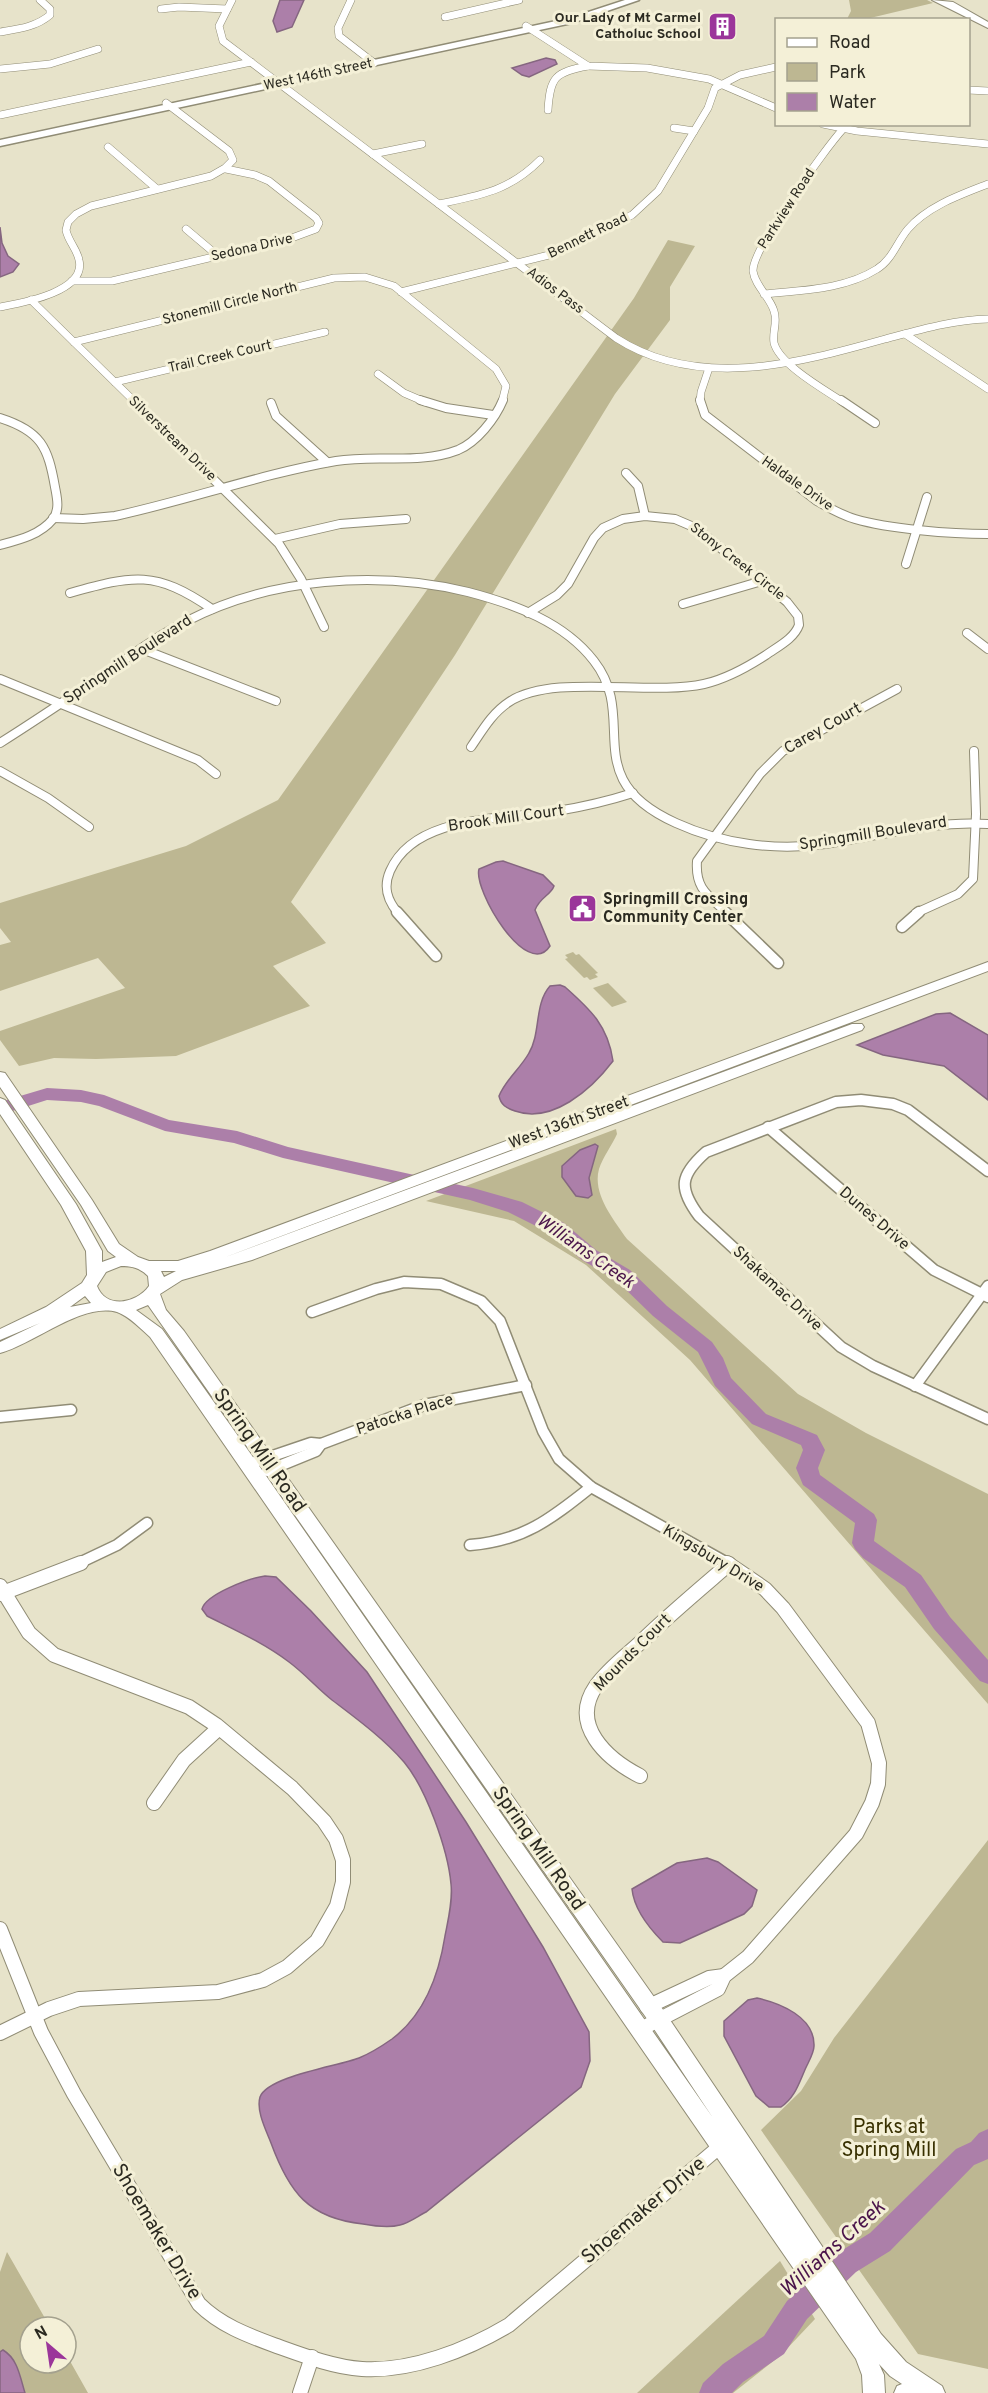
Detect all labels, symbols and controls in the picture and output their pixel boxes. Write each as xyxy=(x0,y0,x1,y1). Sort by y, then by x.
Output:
place label: Our Lady of Mt Carmel Catholuc School xyxy=(555,10,701,43)
building icon: Our Lady of Mt Carmel Catholuc School xyxy=(706,10,738,42)
legend xyxy=(775,18,970,126)
text: Road xyxy=(829,32,871,55)
street label: West 146th Street xyxy=(262,55,374,95)
text: Park xyxy=(829,62,866,85)
text: Water xyxy=(829,92,876,115)
street label: Parkview Road xyxy=(755,166,819,252)
street label: Bennett Road xyxy=(545,209,631,263)
street label: Sedona Drive xyxy=(209,230,295,266)
street label: Adios Pass xyxy=(523,264,587,318)
street label: Stonemill Circle North xyxy=(161,279,299,329)
street label: Trail Creek Court xyxy=(166,337,274,377)
street label: Silverstream Drive xyxy=(125,393,219,485)
street label: Haldale Drive xyxy=(758,453,836,515)
street label: Stony Creek Circle xyxy=(686,520,788,604)
street label: Springmill Boulevard xyxy=(60,611,196,709)
street label: Carey Court xyxy=(781,699,865,759)
street label: Brook Mill Court xyxy=(447,801,565,837)
street label: Springmill Boulevard xyxy=(798,812,948,856)
place label: Springmill Crossing Community Center xyxy=(603,890,748,928)
public building icon: Springmill Crossing Community Center xyxy=(566,893,598,925)
street label: West 136th Street xyxy=(506,1092,632,1154)
street label: Dunes Drive xyxy=(835,1183,913,1255)
water label: Williams Creek xyxy=(532,1210,639,1295)
street label: Shakamac Drive xyxy=(728,1242,826,1336)
street label: Spring Mill Road xyxy=(206,1384,312,1518)
street label: Patocka Place xyxy=(354,1390,456,1440)
street label: Kingsbury Drive xyxy=(659,1521,767,1597)
street label: Mounds Court xyxy=(590,1610,676,1696)
street label: Spring Mill Road xyxy=(485,1782,591,1916)
park label: Parks at Spring Mill xyxy=(841,2115,937,2164)
street label: Shoemaker Drive xyxy=(577,2151,711,2271)
street label: Shoemaker Drive xyxy=(105,2159,207,2305)
water label: Williams Creek xyxy=(775,2194,892,2304)
north arrow xyxy=(18,2315,78,2375)
text: N xyxy=(32,2322,52,2345)

